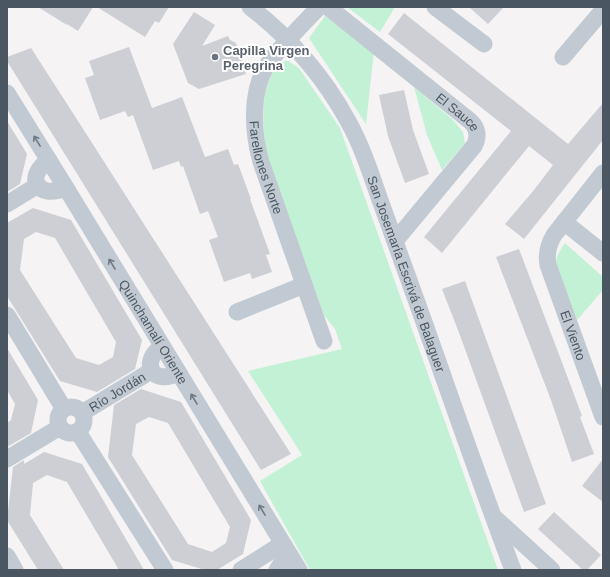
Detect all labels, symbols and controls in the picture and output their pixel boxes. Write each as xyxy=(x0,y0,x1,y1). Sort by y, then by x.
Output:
place label: Capilla Virgen Peregrina xyxy=(223,43,310,73)
marker: Capilla Virgen Peregrina xyxy=(210,52,220,62)
street label: El Sauce xyxy=(433,90,483,134)
street label: Farellones Norte xyxy=(247,120,286,216)
one-way arrow xyxy=(33,136,42,147)
street label: San Josemaría Escrivá de Balaguer xyxy=(364,174,448,375)
one-way arrow xyxy=(108,258,116,270)
street label: Quinchamalí Oriente xyxy=(116,277,191,387)
street label: El Viento xyxy=(557,308,589,362)
street label: Río Jordán xyxy=(86,369,148,415)
one-way arrow xyxy=(190,393,198,405)
one-way arrow xyxy=(258,505,266,516)

